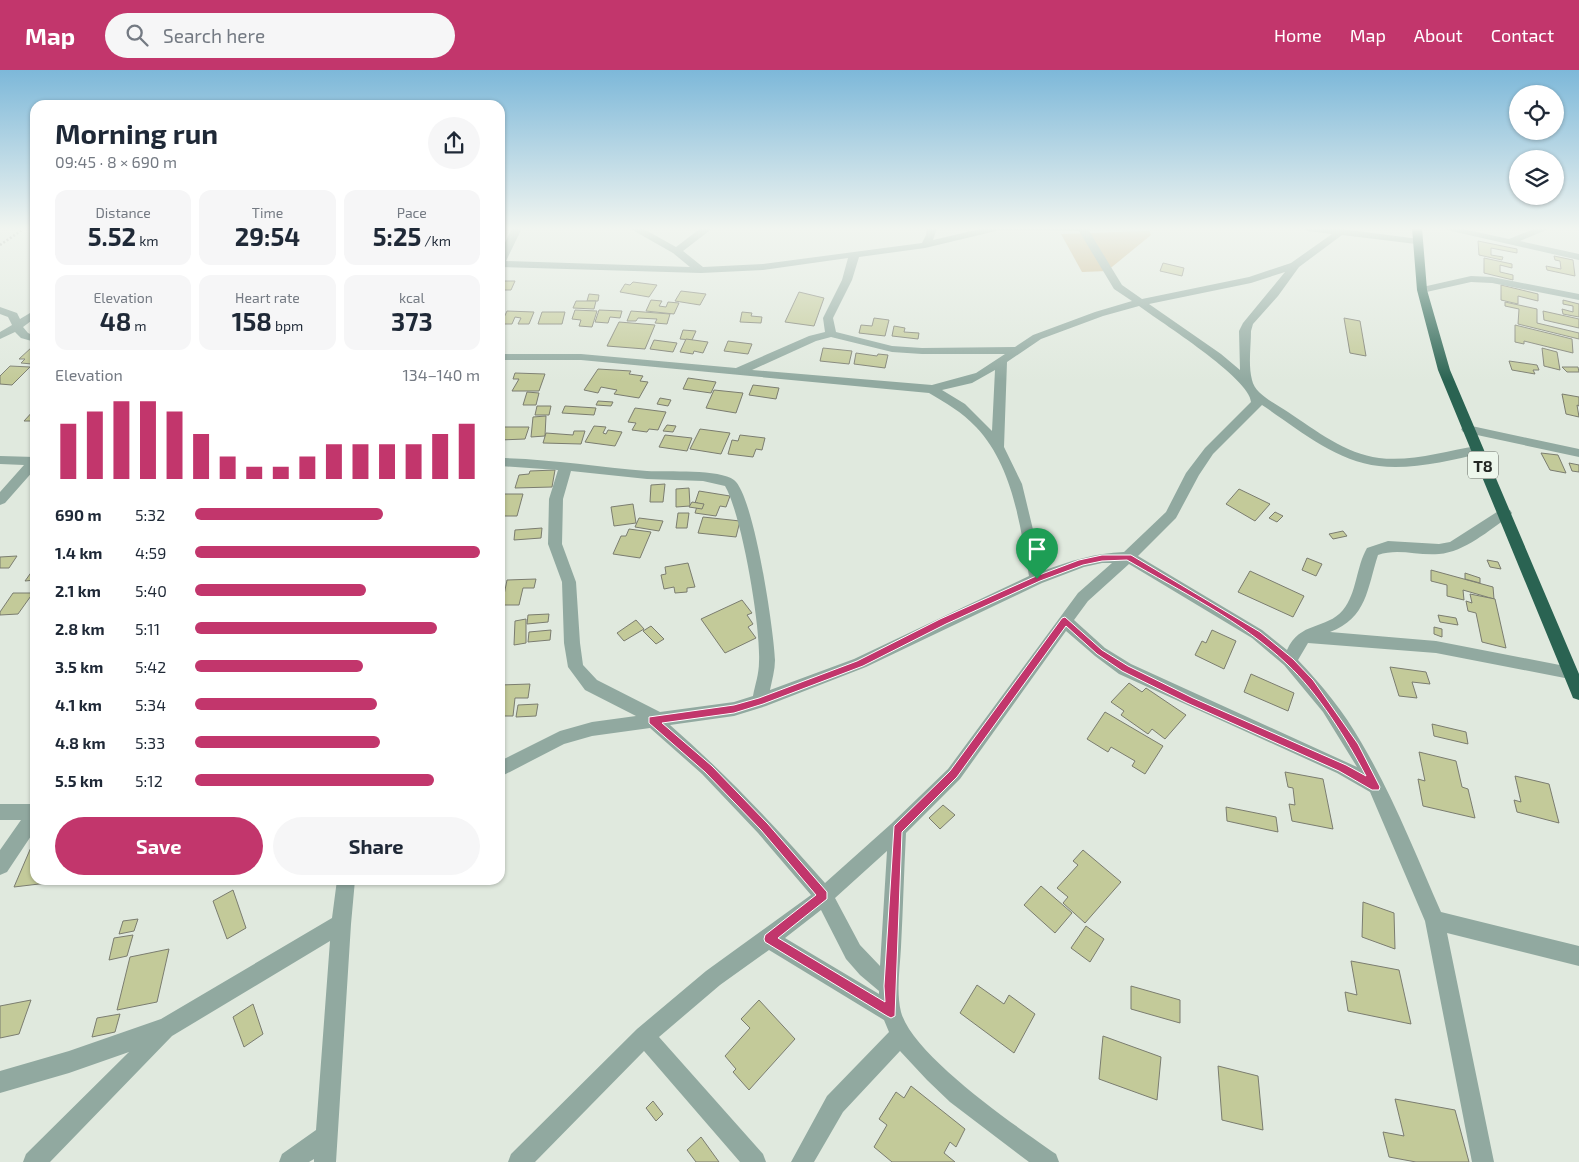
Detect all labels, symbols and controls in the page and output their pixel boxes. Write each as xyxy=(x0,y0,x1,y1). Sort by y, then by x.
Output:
search box xyxy=(105,13,455,58)
text: Map xyxy=(25,21,75,50)
icon: search xyxy=(123,21,151,49)
text: Search here xyxy=(163,24,265,47)
text: Home xyxy=(1274,24,1322,46)
text: Map xyxy=(1350,24,1386,46)
text: About xyxy=(1414,24,1463,46)
text: Contact xyxy=(1491,24,1554,46)
map controls xyxy=(1509,85,1564,205)
button: locate xyxy=(1509,85,1564,140)
text: Morning run xyxy=(55,116,218,150)
button: share xyxy=(428,117,480,169)
button: layers xyxy=(1509,150,1564,205)
text: 09:45 · 8 × 690 m xyxy=(55,152,177,171)
text: Distance xyxy=(96,204,151,221)
text: Time xyxy=(252,204,283,221)
text: Pace xyxy=(397,204,427,221)
text: 5.52 xyxy=(88,221,136,251)
text: 29:54 xyxy=(235,221,300,251)
text: 5:25 xyxy=(373,221,421,251)
text: km xyxy=(136,232,159,249)
text: /km xyxy=(421,232,451,249)
text: Elevation xyxy=(93,289,153,306)
text: Heart rate xyxy=(235,289,300,306)
text: kcal xyxy=(399,289,425,306)
text: 48 xyxy=(100,306,131,336)
text: 158 xyxy=(232,306,272,336)
text: 373 xyxy=(391,306,433,336)
text: m xyxy=(131,317,147,334)
text: bpm xyxy=(272,317,303,334)
text: Elevation xyxy=(55,365,123,384)
text: 134–140 m xyxy=(402,365,480,384)
road number: T8 xyxy=(1468,452,1498,478)
text: 690 m xyxy=(55,505,102,524)
text: 5:32 xyxy=(135,505,165,524)
pin xyxy=(1016,528,1058,579)
icon: arrive xyxy=(1023,535,1051,563)
text: 1.4 km xyxy=(55,543,102,562)
text: 4:59 xyxy=(135,543,166,562)
text: 2.1 km xyxy=(55,581,101,600)
text: 5:40 xyxy=(135,581,167,600)
text: 2.8 km xyxy=(55,619,105,638)
text: 5:11 xyxy=(135,619,160,638)
text: 3.5 km xyxy=(55,657,103,676)
text: 5:42 xyxy=(135,657,166,676)
text: 4.1 km xyxy=(55,695,102,714)
text: 5:34 xyxy=(135,695,166,714)
text: 4.8 km xyxy=(55,733,106,752)
text: 5:33 xyxy=(135,733,165,752)
text: 5.5 km xyxy=(55,771,103,790)
text: 5:12 xyxy=(135,771,163,790)
button: Save xyxy=(55,817,263,875)
button: Share xyxy=(273,817,480,875)

